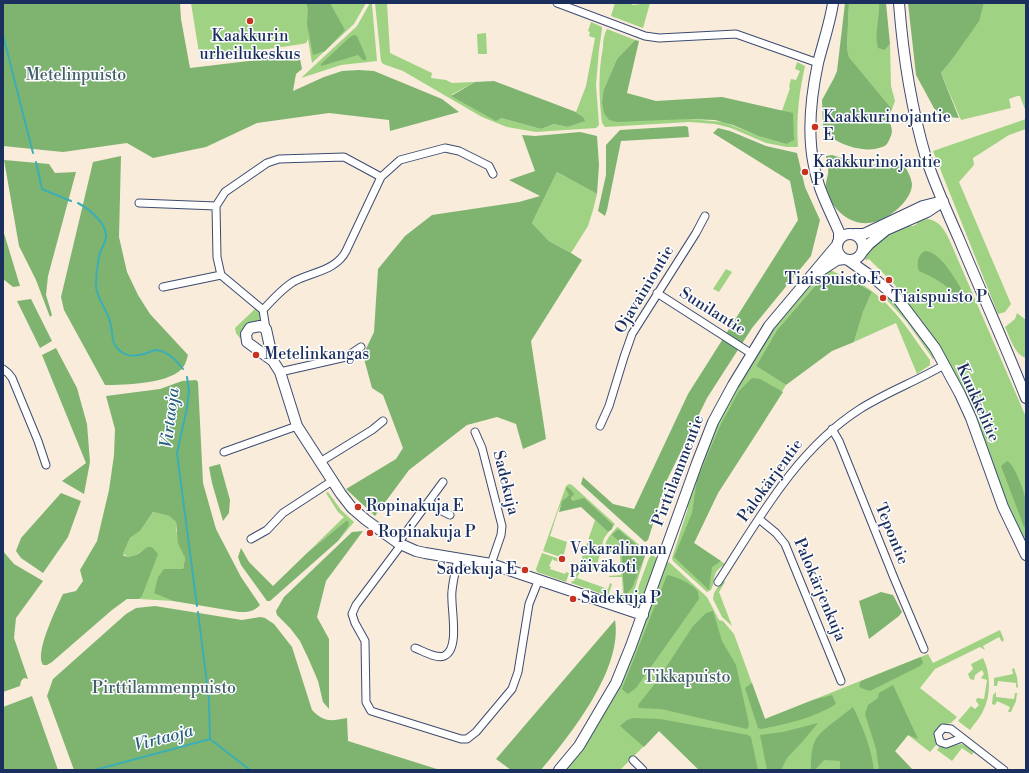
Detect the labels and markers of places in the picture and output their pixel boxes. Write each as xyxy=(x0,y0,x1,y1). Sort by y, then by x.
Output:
marker: Kaakkurin urheilukeskus xyxy=(245,16,255,26)
place label: Kaakkurin urheilukeskus xyxy=(200,27,300,65)
place label: Kaakkurinojantie E xyxy=(823,108,951,146)
marker: Kaakkurinojantie E xyxy=(810,122,820,132)
place label: Kaakkurinojantie P xyxy=(813,153,941,191)
marker: Kaakkurinojantie P xyxy=(800,167,810,177)
place label: Tiaispuisto E xyxy=(785,270,881,290)
marker: Tiaispuisto E xyxy=(884,275,894,285)
place label: Tiaispuisto P xyxy=(891,288,987,308)
marker: Tiaispuisto P xyxy=(878,293,888,303)
place label: Metelinkangas xyxy=(264,345,369,365)
marker: Metelinkangas xyxy=(251,350,261,360)
place label: Ropinakuja E xyxy=(366,497,464,517)
marker: Ropinakuja E xyxy=(353,502,363,512)
place label: Ropinakuja P xyxy=(378,523,476,543)
marker: Ropinakuja P xyxy=(365,528,375,538)
place label: Vekaralinnan päiväkoti xyxy=(570,540,667,578)
marker: Vekaralinnan päiväkoti xyxy=(557,554,567,564)
place label: Sadekuja E xyxy=(437,560,517,580)
marker: Sadekuja E xyxy=(520,565,530,575)
place label: Sadekuja P xyxy=(581,589,661,609)
marker: Sadekuja P xyxy=(568,594,578,604)

